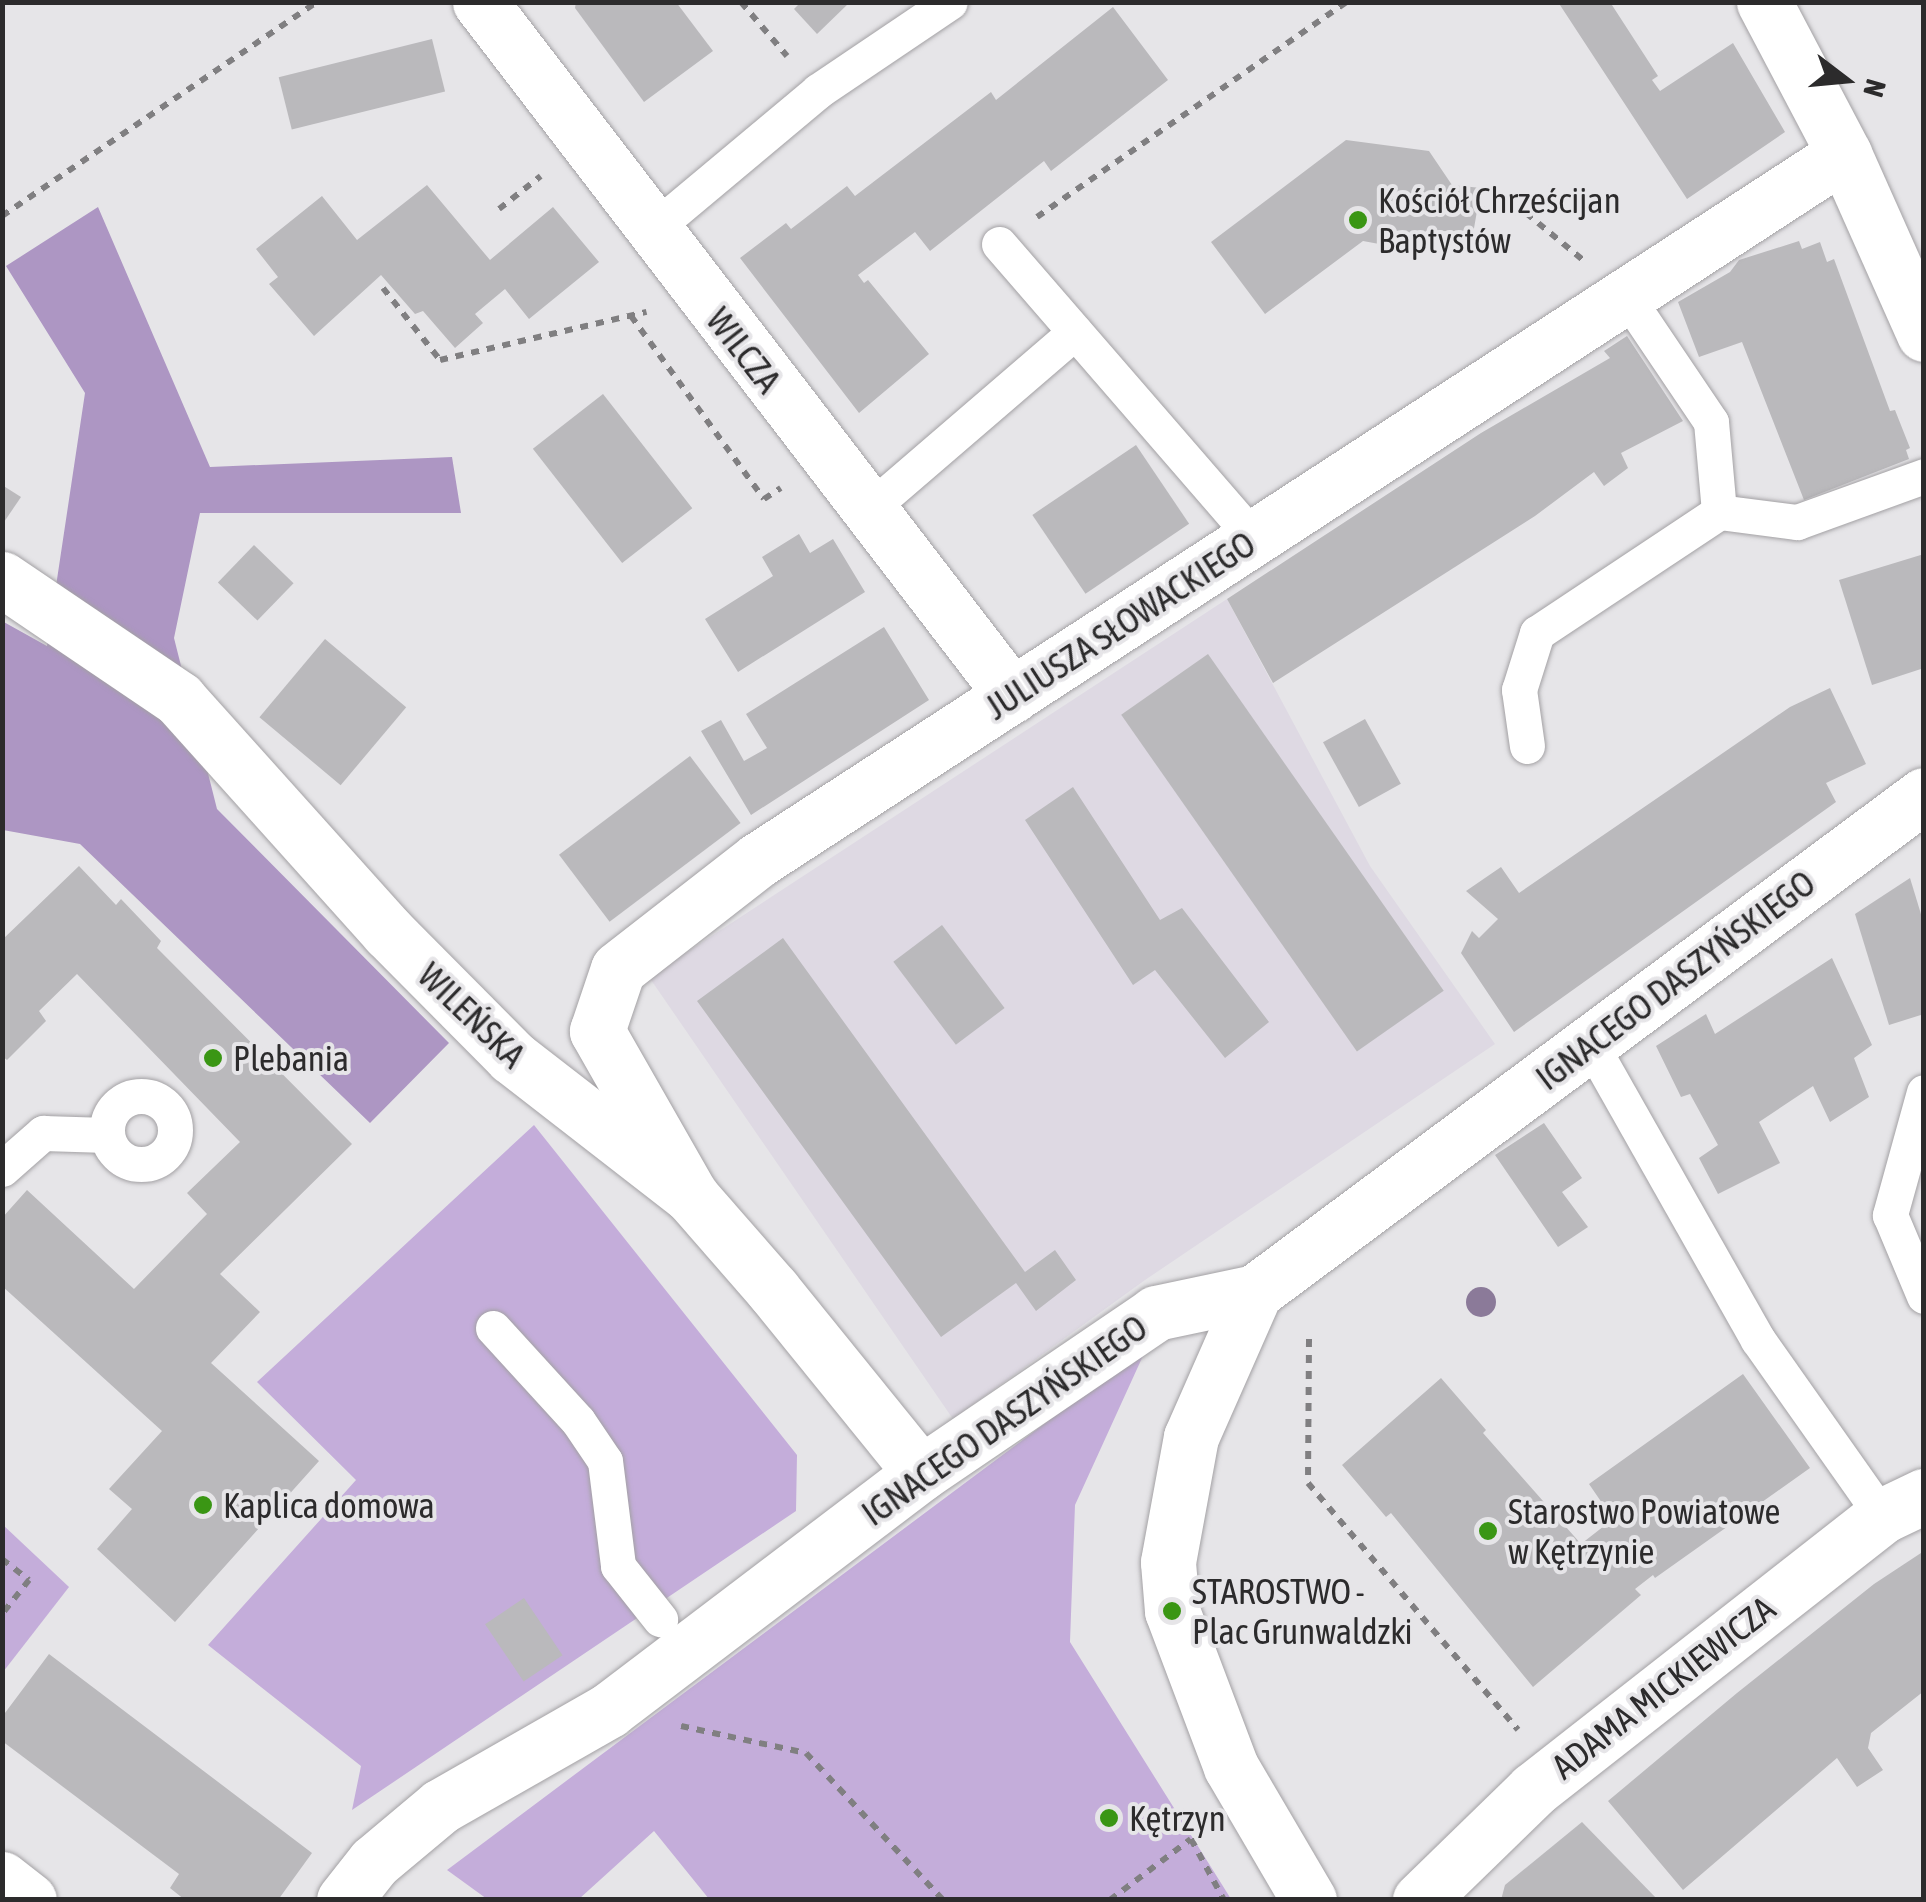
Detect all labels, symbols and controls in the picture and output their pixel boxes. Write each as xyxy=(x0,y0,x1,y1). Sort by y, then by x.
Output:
north arrow xyxy=(1796,30,1896,130)
text: N xyxy=(1857,76,1892,101)
place label: Kościół Chrześcijan Baptystów xyxy=(1378,179,1621,261)
marker: Kościół Chrześcijan Baptystów xyxy=(1347,209,1369,231)
street label: WILCZA xyxy=(698,299,790,401)
street label: JULIUSZA SŁOWACKIEGO xyxy=(977,522,1263,728)
street label: IGNACEGO DASZYŃSKIEGO xyxy=(1527,862,1823,1098)
street label: WILEŃSKA xyxy=(410,954,534,1076)
place label: Plebania xyxy=(233,1037,349,1079)
marker: Plebania xyxy=(202,1047,224,1069)
street label: IGNACEGO DASZYŃSKIEGO xyxy=(854,1306,1154,1534)
place label: Kaplica domowa xyxy=(223,1484,435,1526)
place label: Starostwo Powiatowe w Kętrzynie xyxy=(1508,1490,1780,1572)
marker: Kaplica domowa xyxy=(192,1494,214,1516)
marker: Starostwo Powiatowe w Kętrzynie xyxy=(1477,1520,1499,1542)
place label: STAROSTWO - Plac Grunwaldzki xyxy=(1192,1570,1413,1652)
street label: ADAMA MICKIEWICZA xyxy=(1543,1587,1783,1787)
marker: STAROSTWO - Plac Grunwaldzki xyxy=(1161,1600,1183,1622)
place label: Kętrzyn xyxy=(1129,1797,1226,1839)
marker: Kętrzyn xyxy=(1098,1807,1120,1829)

